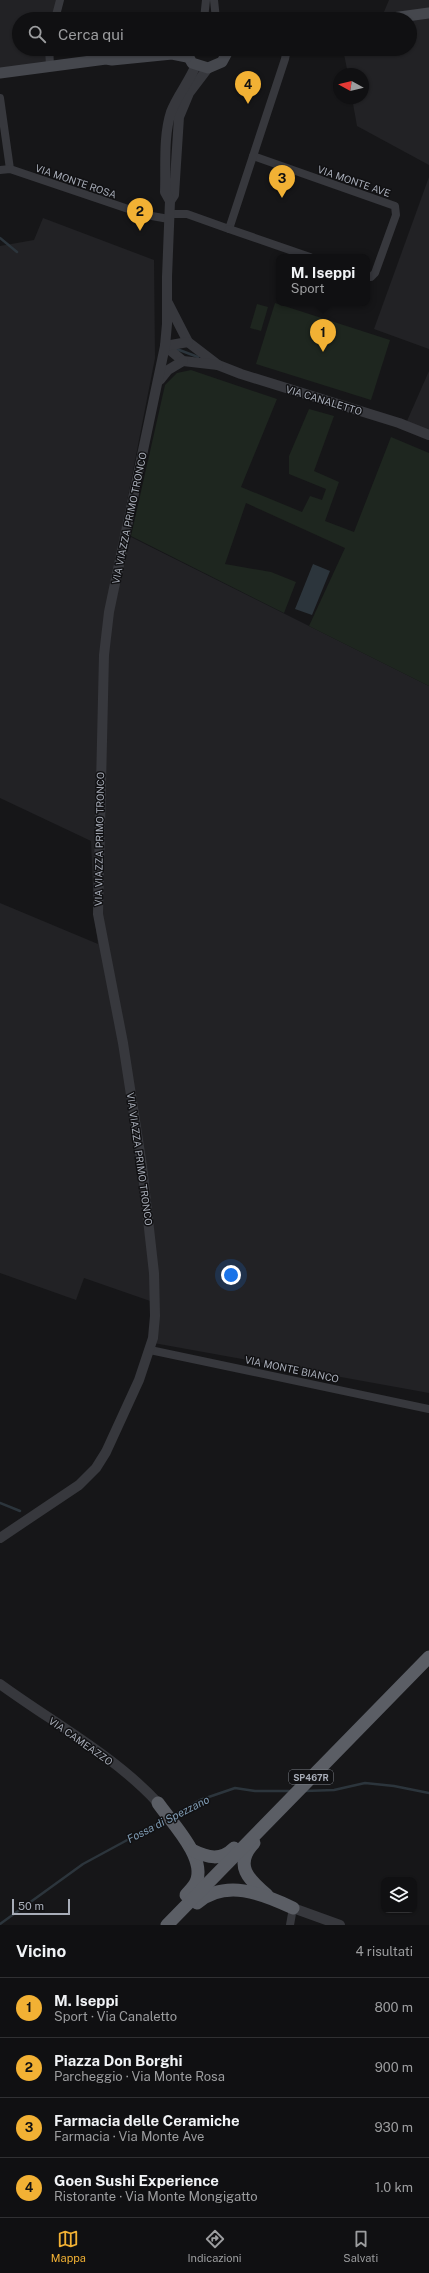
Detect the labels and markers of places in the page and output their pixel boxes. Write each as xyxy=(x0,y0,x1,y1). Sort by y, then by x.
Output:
pin: 4 xyxy=(235,71,261,104)
pin: 3 xyxy=(269,165,295,198)
pin: 2 xyxy=(127,198,153,231)
pin: 1 xyxy=(310,319,336,352)

